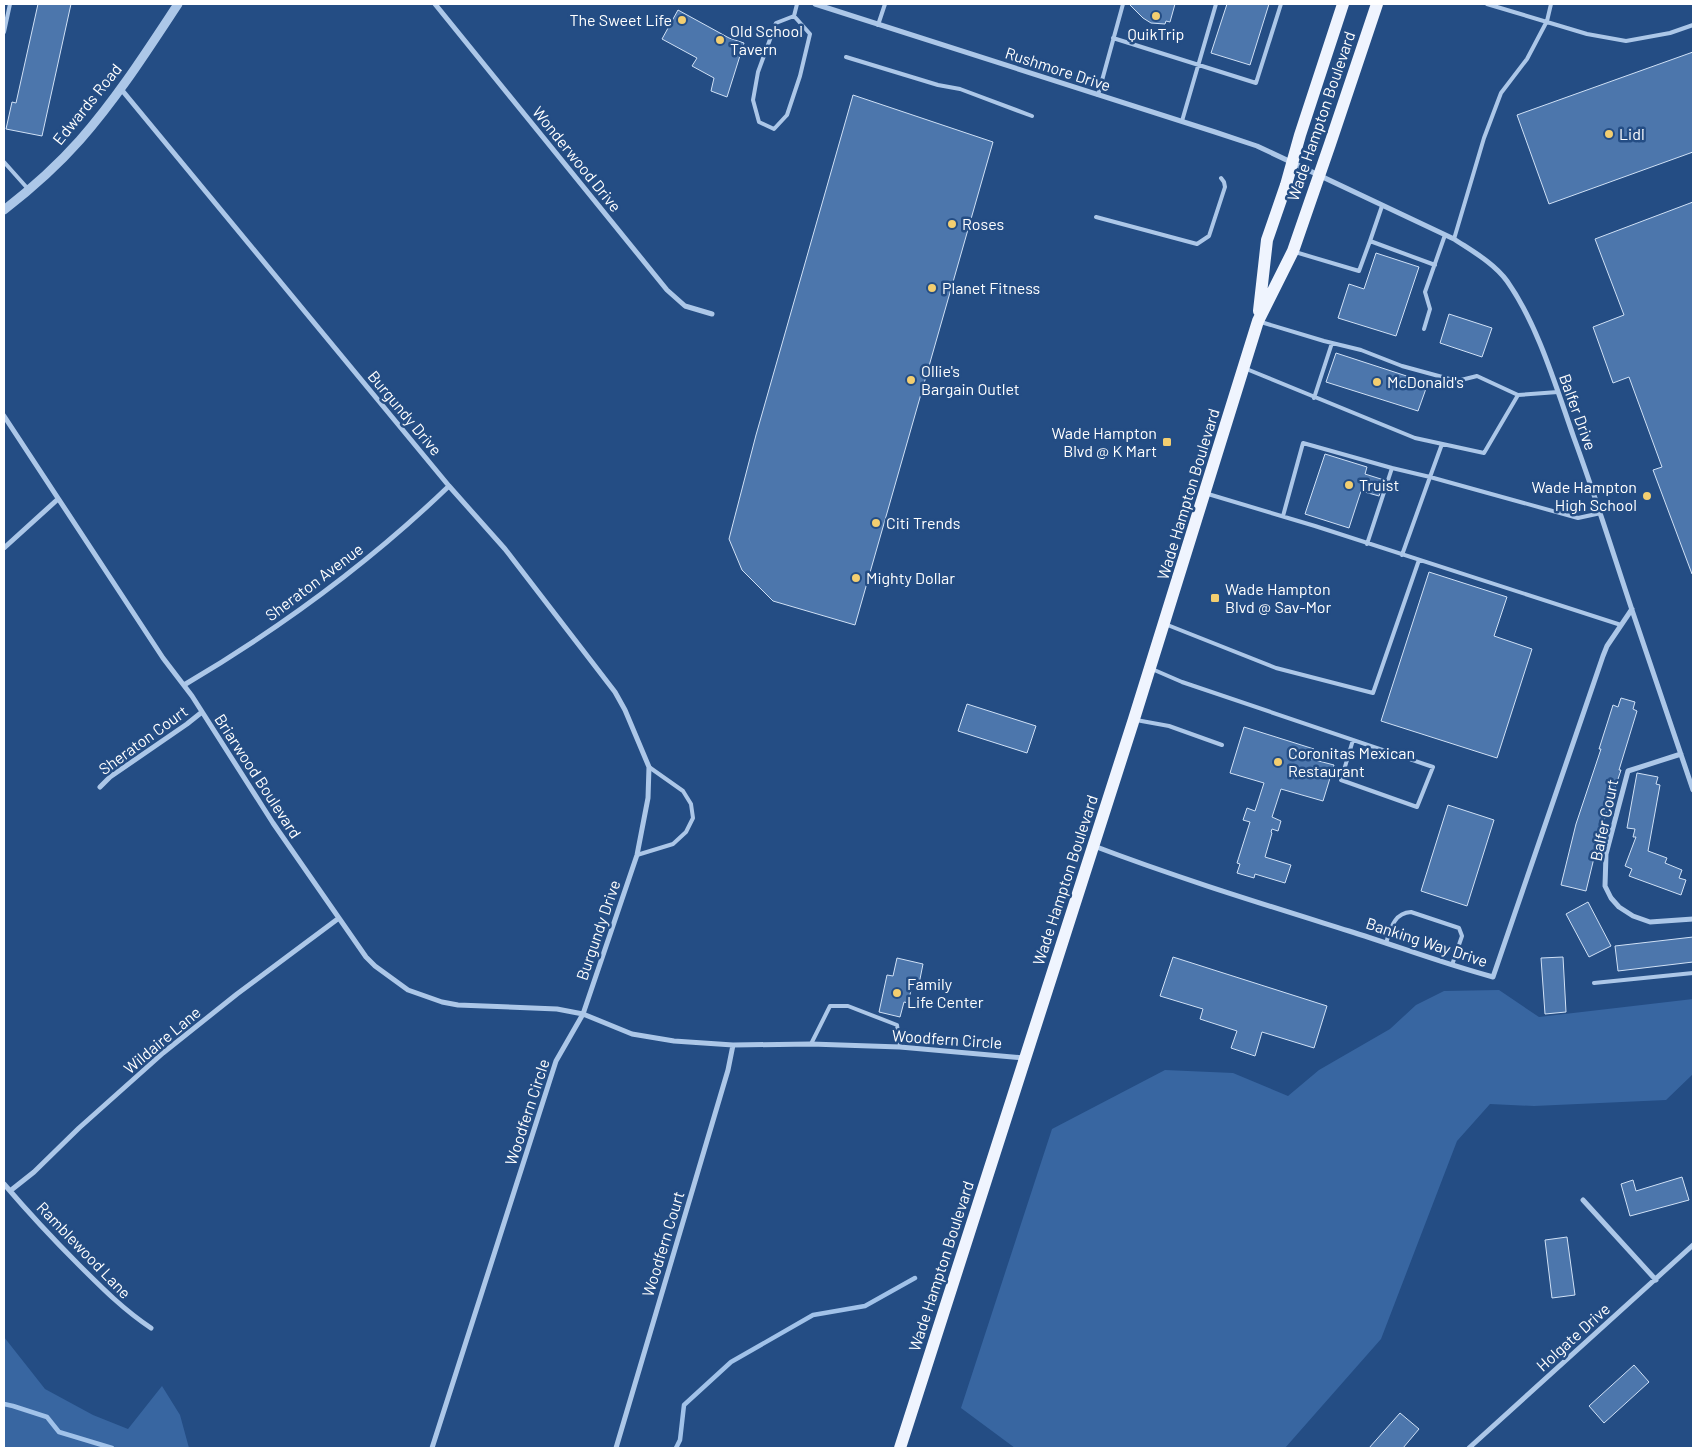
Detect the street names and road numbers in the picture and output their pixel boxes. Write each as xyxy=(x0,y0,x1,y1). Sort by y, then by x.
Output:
street label: Wade Hampton Boulevard xyxy=(1283,29,1359,203)
street label: Rushmore Drive xyxy=(1003,43,1113,95)
street label: Edwards Road xyxy=(48,59,125,148)
street label: Wonderwood Drive xyxy=(529,102,626,215)
street label: Burgundy Drive xyxy=(364,366,446,459)
street label: Balfer Drive xyxy=(1556,371,1601,453)
street label: Wade Hampton Boulevard xyxy=(1152,406,1223,582)
street label: Sheraton Avenue xyxy=(261,539,366,624)
street label: Sheraton Court xyxy=(95,701,191,778)
street label: Briarwood Boulevard xyxy=(211,710,306,841)
street label: Balfer Court xyxy=(1586,777,1621,863)
street label: Wade Hampton Boulevard xyxy=(1028,792,1101,968)
street label: Burgundy Drive xyxy=(572,877,624,982)
street label: Banking Way Drive xyxy=(1364,913,1490,970)
street label: Wildaire Lane xyxy=(119,1002,204,1077)
street label: Woodfern Circle xyxy=(891,1025,1003,1052)
street label: Woodfern Circle xyxy=(500,1056,553,1167)
street label: Wade Hampton Boulevard xyxy=(904,1178,977,1354)
street label: Woodfern Court xyxy=(637,1189,688,1299)
street label: Ramblewood Lane xyxy=(33,1197,135,1302)
street label: Holgate Drive xyxy=(1532,1299,1613,1375)

